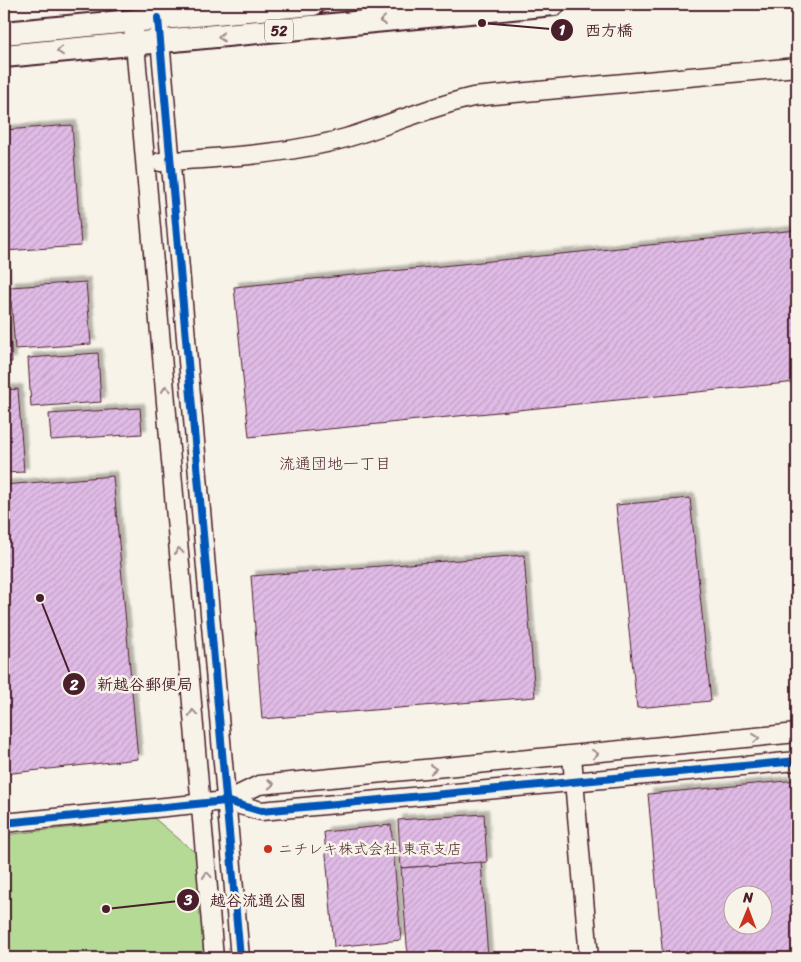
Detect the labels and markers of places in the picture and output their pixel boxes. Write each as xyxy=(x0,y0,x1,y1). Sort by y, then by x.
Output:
callout: 西方橋 xyxy=(550,15,643,46)
callout: 新越谷郵便局 xyxy=(62,669,203,700)
place label: ニチレキ株式会社 東京支店 xyxy=(278,836,462,862)
marker: ニチレキ株式会社 東京支店 xyxy=(262,843,274,855)
callout: 越谷流通公園 xyxy=(175,885,316,916)

